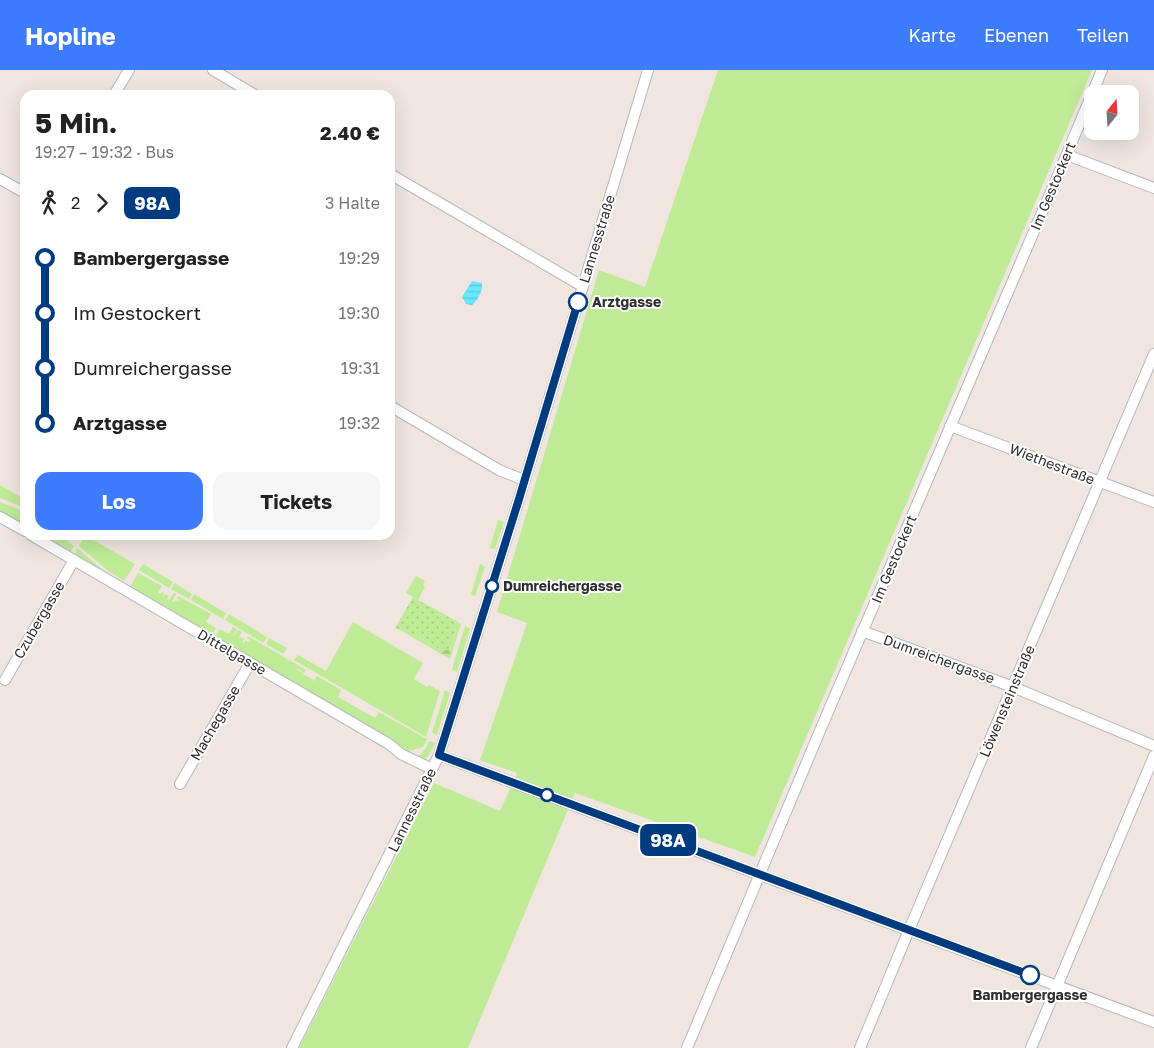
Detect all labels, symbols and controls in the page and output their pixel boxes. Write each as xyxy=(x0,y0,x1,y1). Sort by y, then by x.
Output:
text: Hopline xyxy=(25,21,116,50)
text: Karte xyxy=(909,24,956,46)
text: Ebenen xyxy=(984,24,1049,46)
text: Teilen xyxy=(1077,24,1129,46)
north arrow xyxy=(1084,85,1139,140)
map controls xyxy=(1084,85,1139,140)
text: 5 Min. xyxy=(35,106,118,139)
text: 2.40 € xyxy=(320,121,380,144)
street label: Im Gestockert xyxy=(1026,139,1079,233)
text: 19:27 – 19:32 · Bus xyxy=(35,142,174,162)
icon: walk xyxy=(35,189,63,217)
icon: forward xyxy=(88,189,116,217)
text: 98A xyxy=(134,192,170,214)
text: 2 xyxy=(71,193,80,213)
text: 3 Halte xyxy=(325,193,380,213)
street label: Lannesstraße xyxy=(575,193,618,285)
text: Bambergergasse xyxy=(73,246,229,269)
text: 19:29 xyxy=(339,248,380,268)
marker: Arztgasse xyxy=(568,292,588,312)
place label: Arztgasse xyxy=(592,293,661,310)
text: Im Gestockert xyxy=(73,301,201,324)
text: 19:30 xyxy=(338,303,380,323)
text: Dumreichergasse xyxy=(73,356,232,379)
text: 19:31 xyxy=(341,358,380,378)
text: Arztgasse xyxy=(73,411,167,434)
text: 19:32 xyxy=(339,413,380,433)
street label: Wiethestraße xyxy=(1007,439,1097,488)
button: Los xyxy=(35,472,203,530)
button: Tickets xyxy=(213,472,380,530)
street label: Im Gestockert xyxy=(867,512,920,606)
place label: Dumreichergasse xyxy=(503,577,622,594)
street label: Czubergasse xyxy=(10,578,68,661)
marker: Dumreichergasse xyxy=(485,579,499,593)
street label: Dittelgasse xyxy=(195,625,270,678)
street label: Dumreichergasse xyxy=(881,631,997,687)
street label: Löwensteinstraße xyxy=(975,642,1038,759)
street label: Machegasse xyxy=(186,682,243,763)
street label: Lannesstraße xyxy=(384,765,439,855)
unlabelled marker xyxy=(540,788,554,802)
line badge: 98A xyxy=(639,824,697,856)
text: 98A xyxy=(650,829,686,851)
marker: Bambergergasse xyxy=(1020,965,1040,985)
place label: Bambergergasse xyxy=(972,986,1088,1003)

